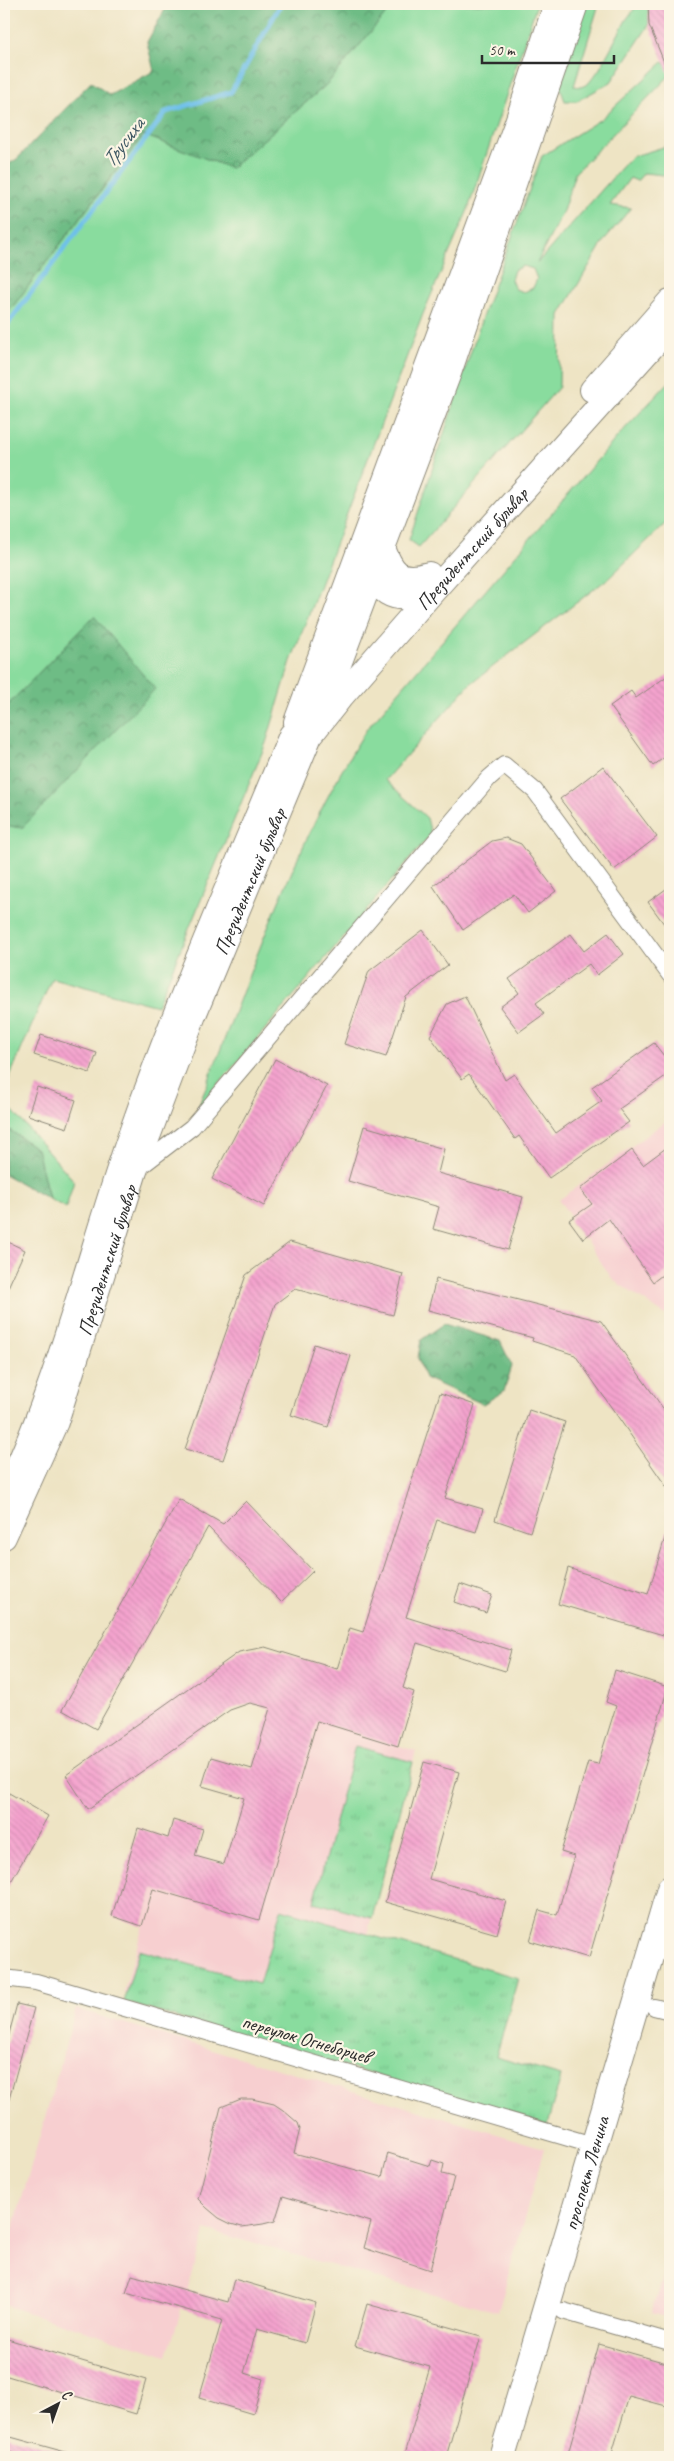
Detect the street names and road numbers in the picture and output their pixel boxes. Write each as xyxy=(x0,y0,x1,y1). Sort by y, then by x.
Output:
street label: Президентский бульвар xyxy=(410,481,534,615)
street label: Президентский бульвар xyxy=(208,803,292,958)
street label: Президентский бульвар xyxy=(72,1180,143,1338)
street label: переулок Огнеборцев xyxy=(239,2009,378,2071)
street label: проспект Ленина xyxy=(557,2111,615,2233)

